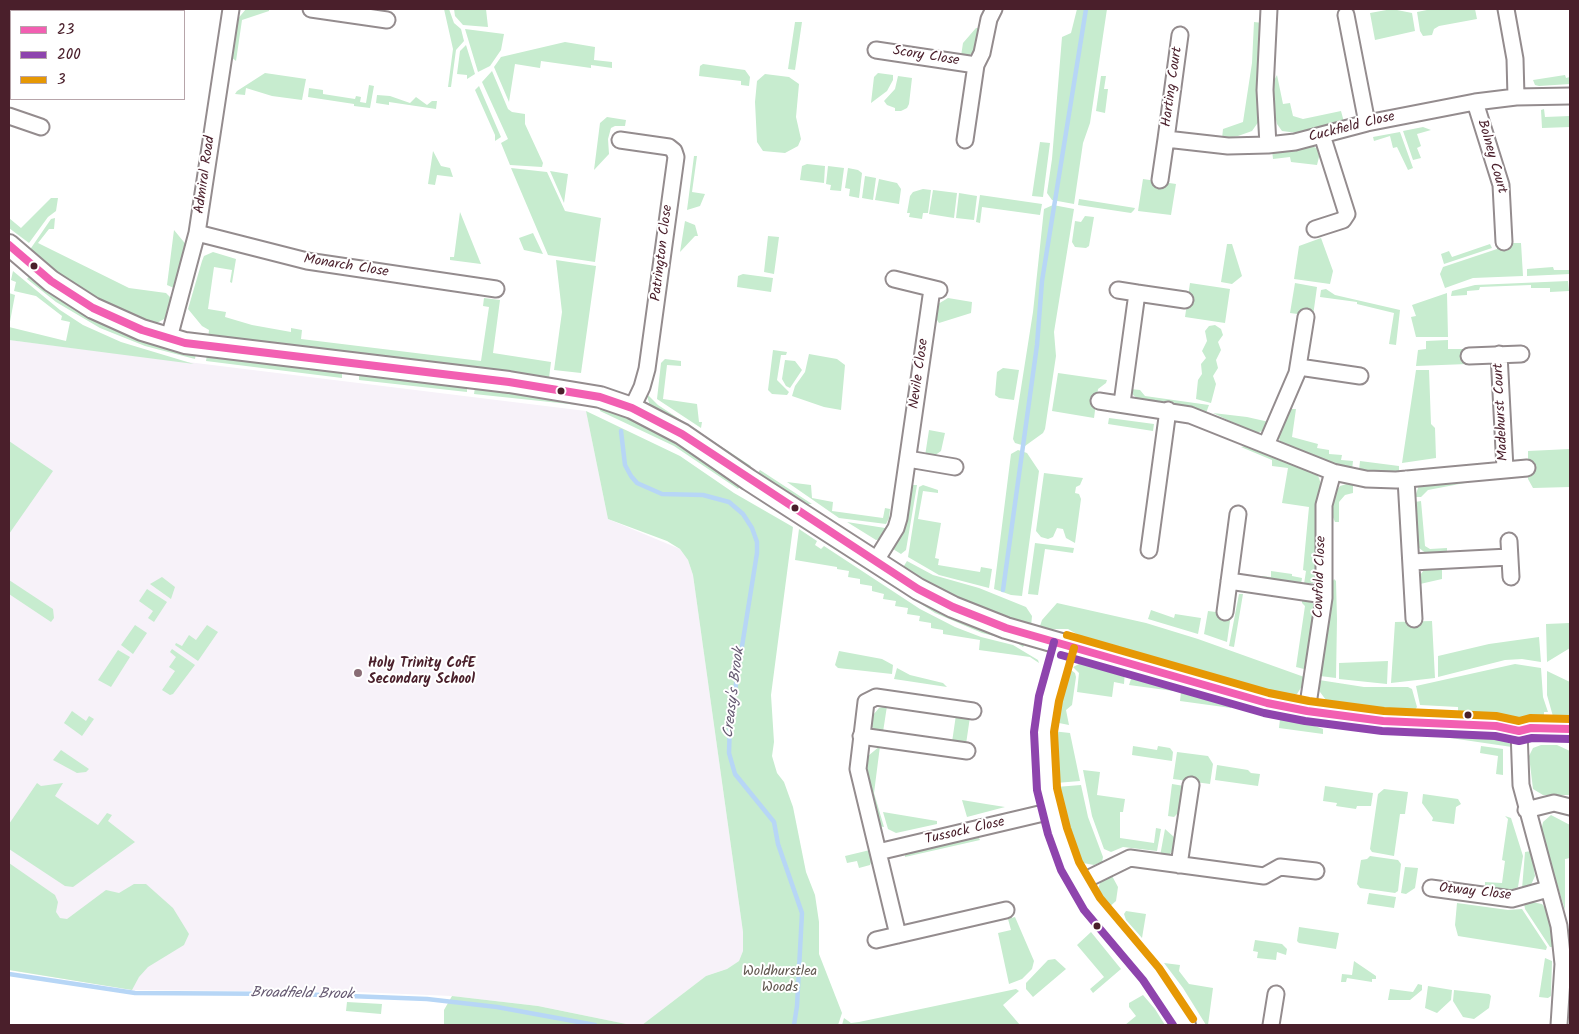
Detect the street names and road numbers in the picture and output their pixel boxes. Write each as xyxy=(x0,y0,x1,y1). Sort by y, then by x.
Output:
street label: Scory Close xyxy=(891,43,961,71)
street label: Harting Court xyxy=(1159,46,1187,128)
street label: Cuckfield Close xyxy=(1307,109,1397,147)
street label: Bolney Court xyxy=(1472,118,1510,196)
street label: Admiral Road xyxy=(192,135,220,215)
street label: Patrington Close xyxy=(649,204,677,302)
street label: Monarch Close xyxy=(302,252,390,282)
street label: Nevile Close xyxy=(907,338,933,410)
street label: Madehurst Court xyxy=(1491,362,1513,462)
street label: Cowfold Close xyxy=(1311,536,1331,618)
street label: Tussock Close xyxy=(923,815,1007,849)
street label: Otway Close xyxy=(1438,881,1512,905)

